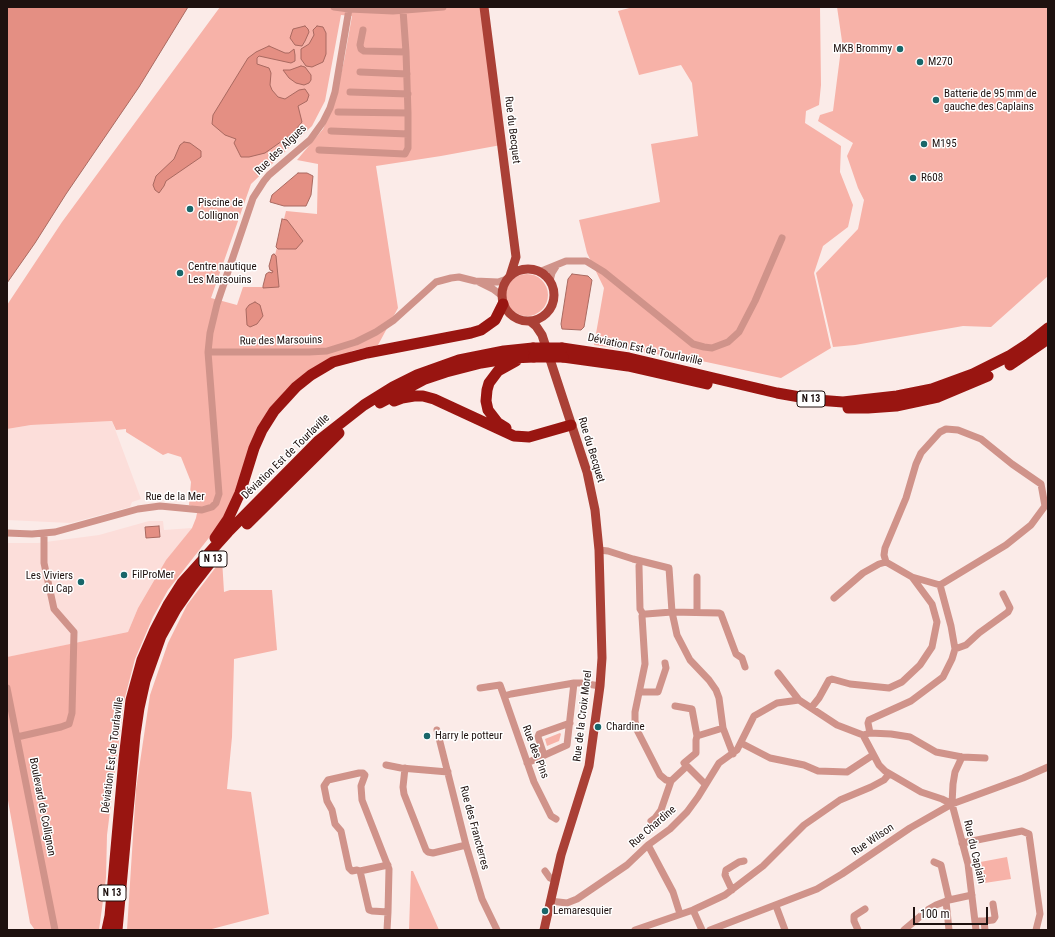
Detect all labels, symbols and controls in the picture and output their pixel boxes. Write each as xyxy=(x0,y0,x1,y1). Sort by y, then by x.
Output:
place label: MKB Brommy xyxy=(833,42,892,56)
marker: MKB Brommy xyxy=(895,44,905,54)
place label: M270 xyxy=(928,55,953,69)
marker: M270 xyxy=(915,57,925,67)
place label: Batterie de 95 mm de gauche des Caplains xyxy=(944,87,1037,113)
marker: Batterie de 95 mm de gauche des Caplains xyxy=(931,95,941,105)
street label: Rue du Becquet xyxy=(501,96,523,164)
street label: Rue des Algues xyxy=(252,122,310,178)
place label: M195 xyxy=(932,137,957,151)
marker: M195 xyxy=(919,139,929,149)
place label: R608 xyxy=(921,171,943,185)
marker: R608 xyxy=(908,173,918,183)
place label: Piscine de Collignon xyxy=(198,196,243,222)
marker: Piscine de Collignon xyxy=(185,204,195,214)
place label: Centre nautique Les Marsouins xyxy=(188,260,257,286)
marker: Centre nautique Les Marsouins xyxy=(175,268,185,278)
street label: Déviation Est de Tourlaville xyxy=(586,331,704,369)
street label: Rue des Marsouins xyxy=(240,334,322,348)
road number: N 13 xyxy=(797,391,825,407)
street label: Déviation Est de Tourlaville xyxy=(239,412,333,502)
street label: Rue du Becquet xyxy=(575,416,607,484)
street label: Rue de la Mer xyxy=(145,490,205,504)
road number: N 13 xyxy=(199,551,227,567)
place label: FilProMer xyxy=(132,568,174,582)
place label: Les Viviers du Cap xyxy=(26,569,73,595)
marker: FilProMer xyxy=(119,570,129,580)
marker: Les Viviers du Cap xyxy=(76,577,86,587)
street label: Rue de la Croix Morel xyxy=(571,670,595,762)
street label: Déviation Est de Tourlaville xyxy=(99,696,127,814)
place label: Chardine xyxy=(606,720,645,734)
marker: Chardine xyxy=(593,722,603,732)
street label: Rue des Pins xyxy=(519,724,551,780)
place label: Harry le potteur xyxy=(435,729,502,743)
marker: Harry le potteur xyxy=(422,731,432,741)
street label: Boulevard de Collignon xyxy=(26,757,58,857)
street label: Rue des Francterres xyxy=(456,785,492,871)
street label: Rue Chardine xyxy=(627,803,679,851)
street label: Rue du Caplain xyxy=(960,819,988,885)
street label: Rue Wilson xyxy=(849,821,897,859)
road number: N 13 xyxy=(98,885,126,901)
scale bar xyxy=(915,899,990,925)
place label: Lemaresquier xyxy=(553,904,612,918)
marker: Lemaresquier xyxy=(540,906,550,916)
text: 100 m xyxy=(920,907,950,921)

